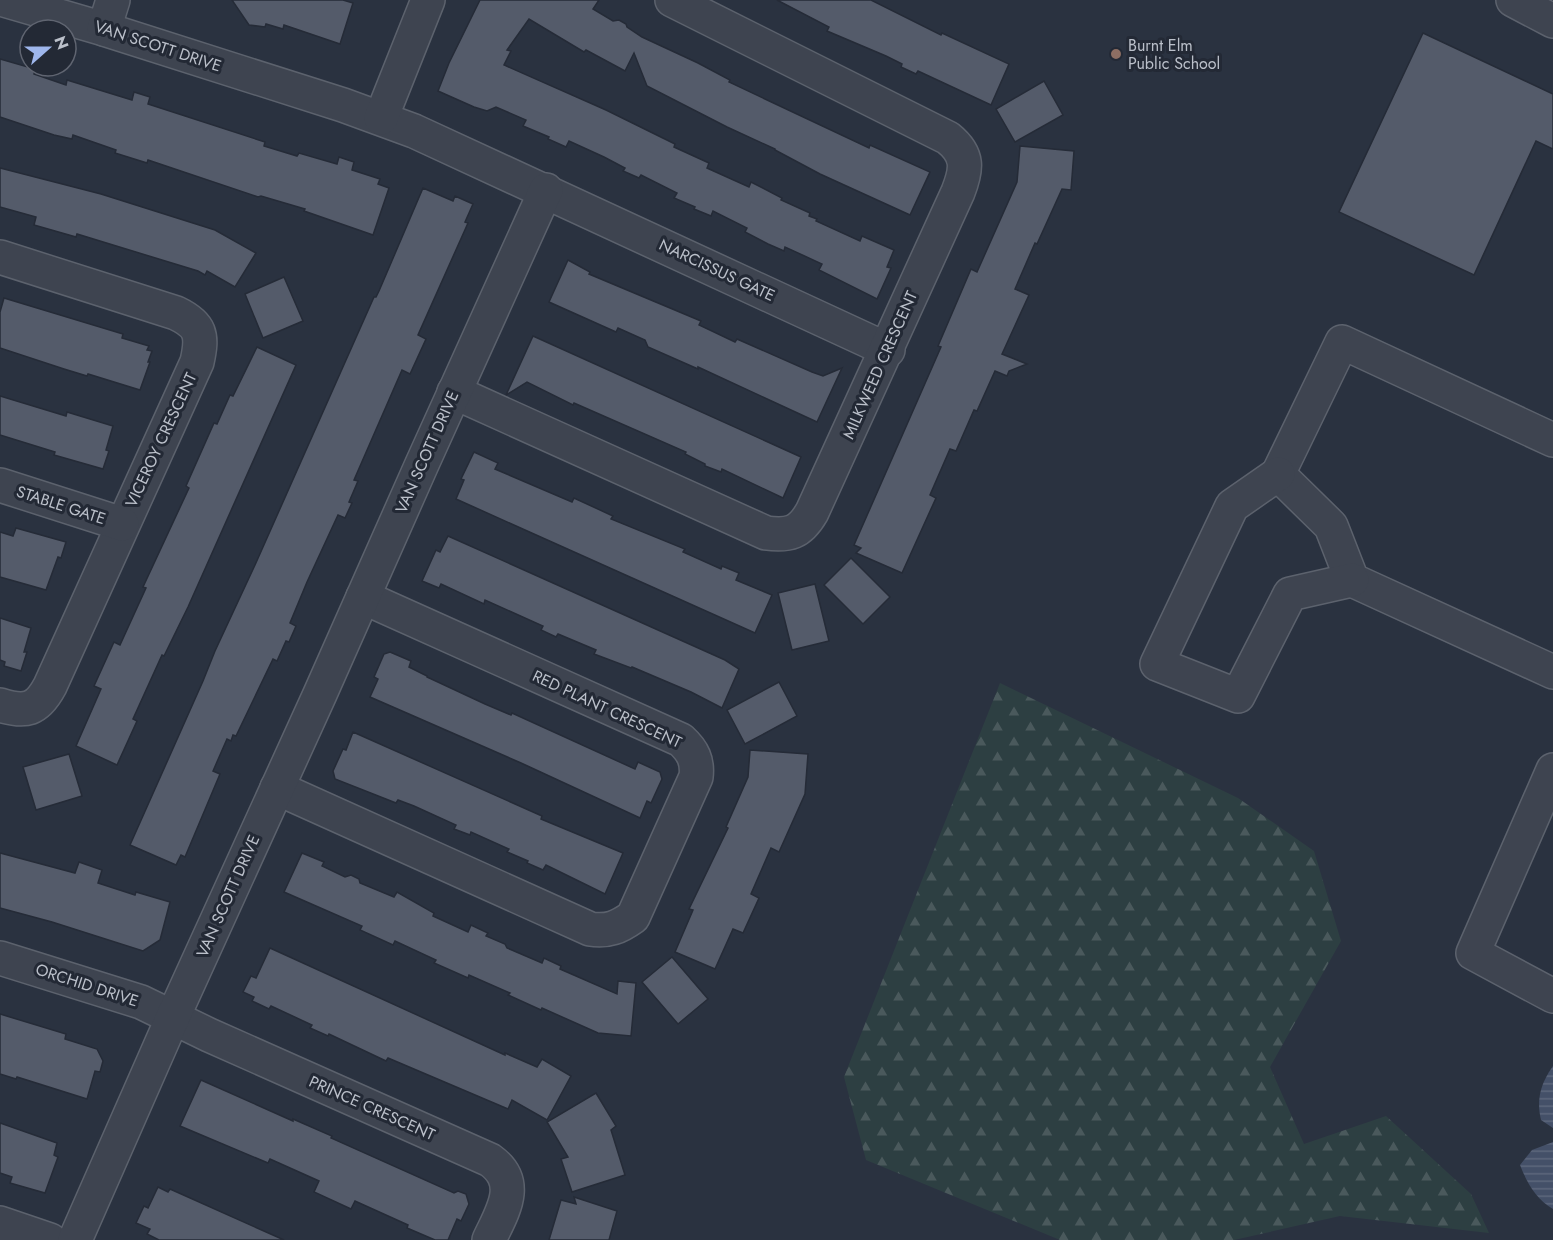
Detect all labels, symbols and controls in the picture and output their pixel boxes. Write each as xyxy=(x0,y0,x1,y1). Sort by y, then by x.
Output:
street label: VAN SCOTT DRIVE xyxy=(92,15,224,77)
north arrow xyxy=(18,18,78,78)
text: N xyxy=(49,33,75,53)
place label: Burnt Elm Public School xyxy=(1128,34,1220,75)
marker: Burnt Elm Public School xyxy=(1109,47,1123,61)
street label: NARCISSUS GATE xyxy=(655,233,779,307)
street label: MILKWEED CRESCENT xyxy=(837,287,923,443)
street label: VICEROY CRESCENT xyxy=(120,368,203,511)
street label: VAN SCOTT DRIVE xyxy=(390,387,464,517)
street label: STABLE GATE xyxy=(13,480,109,530)
street label: RED PLANT CRESCENT xyxy=(529,664,686,754)
street label: VAN SCOTT DRIVE xyxy=(191,831,265,961)
street label: ORCHID DRIVE xyxy=(33,958,141,1012)
street label: PRINCE CRESCENT xyxy=(305,1070,439,1146)

